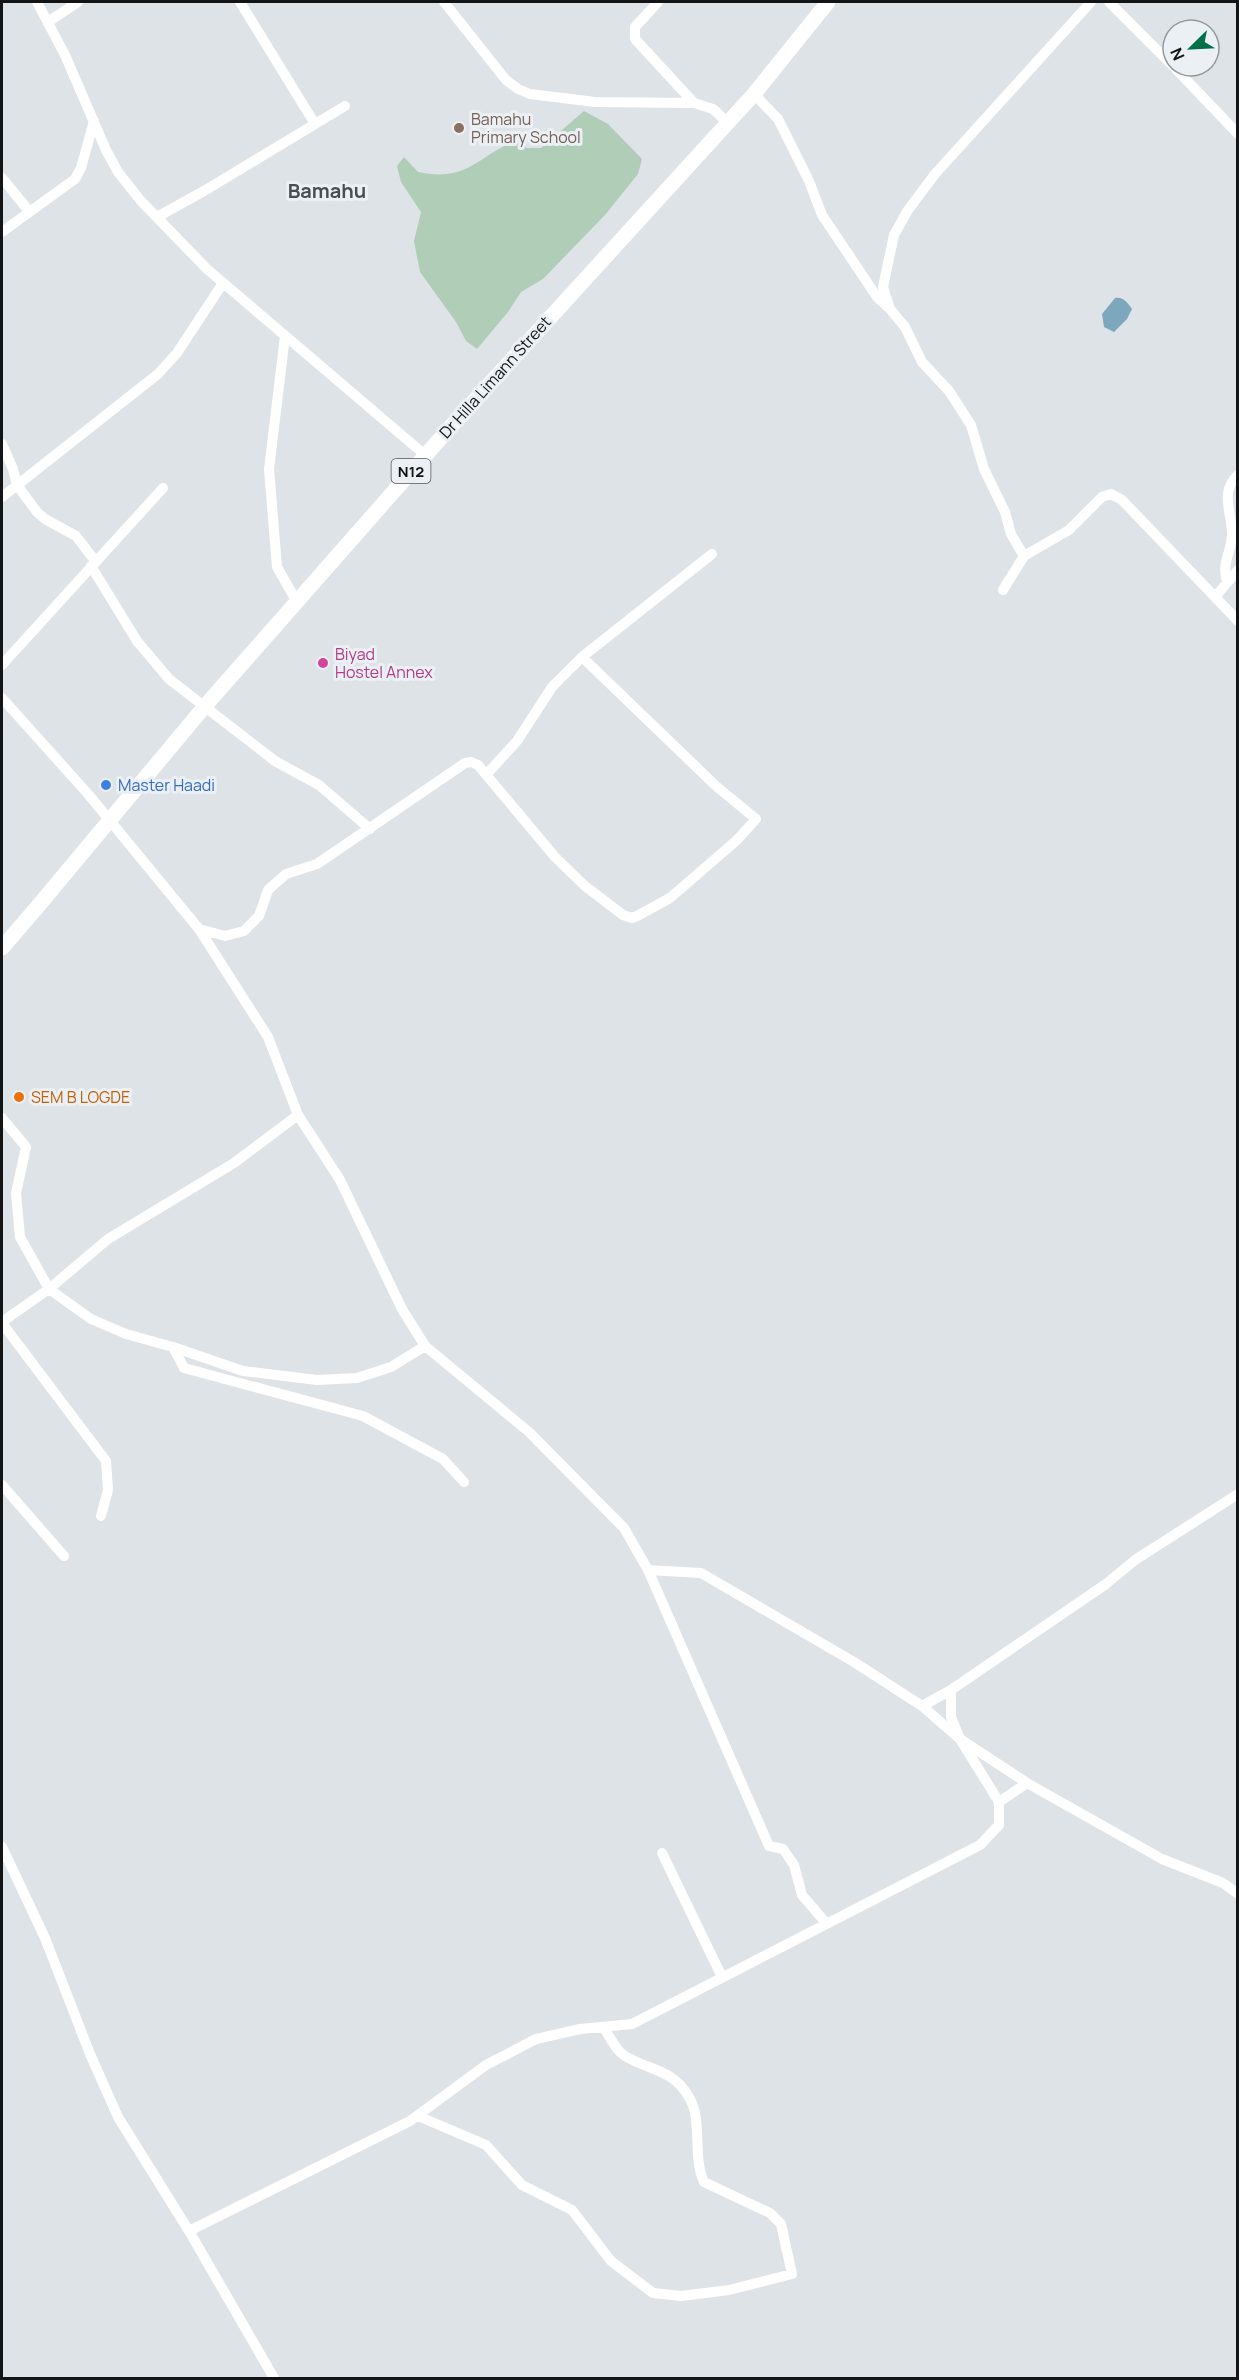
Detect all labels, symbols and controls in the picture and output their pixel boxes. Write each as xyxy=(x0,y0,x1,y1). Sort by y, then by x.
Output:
north arrow xyxy=(1161,18,1221,78)
text: N xyxy=(1165,44,1190,64)
place label: Bamahu Primary School xyxy=(471,108,581,148)
marker: Bamahu Primary School xyxy=(452,121,466,135)
district label: Bamahu xyxy=(288,177,366,204)
street label: Dr Hilla Limann Street xyxy=(434,311,556,443)
road number: N12 xyxy=(392,459,430,483)
place label: Biyad Hostel Annex xyxy=(335,643,433,683)
marker: Biyad Hostel Annex xyxy=(316,656,330,670)
place label: Master Haadi xyxy=(118,774,215,796)
marker: Master Haadi xyxy=(99,778,113,792)
place label: SEM B LOGDE xyxy=(31,1086,130,1108)
marker: SEM B LOGDE xyxy=(12,1090,26,1104)

